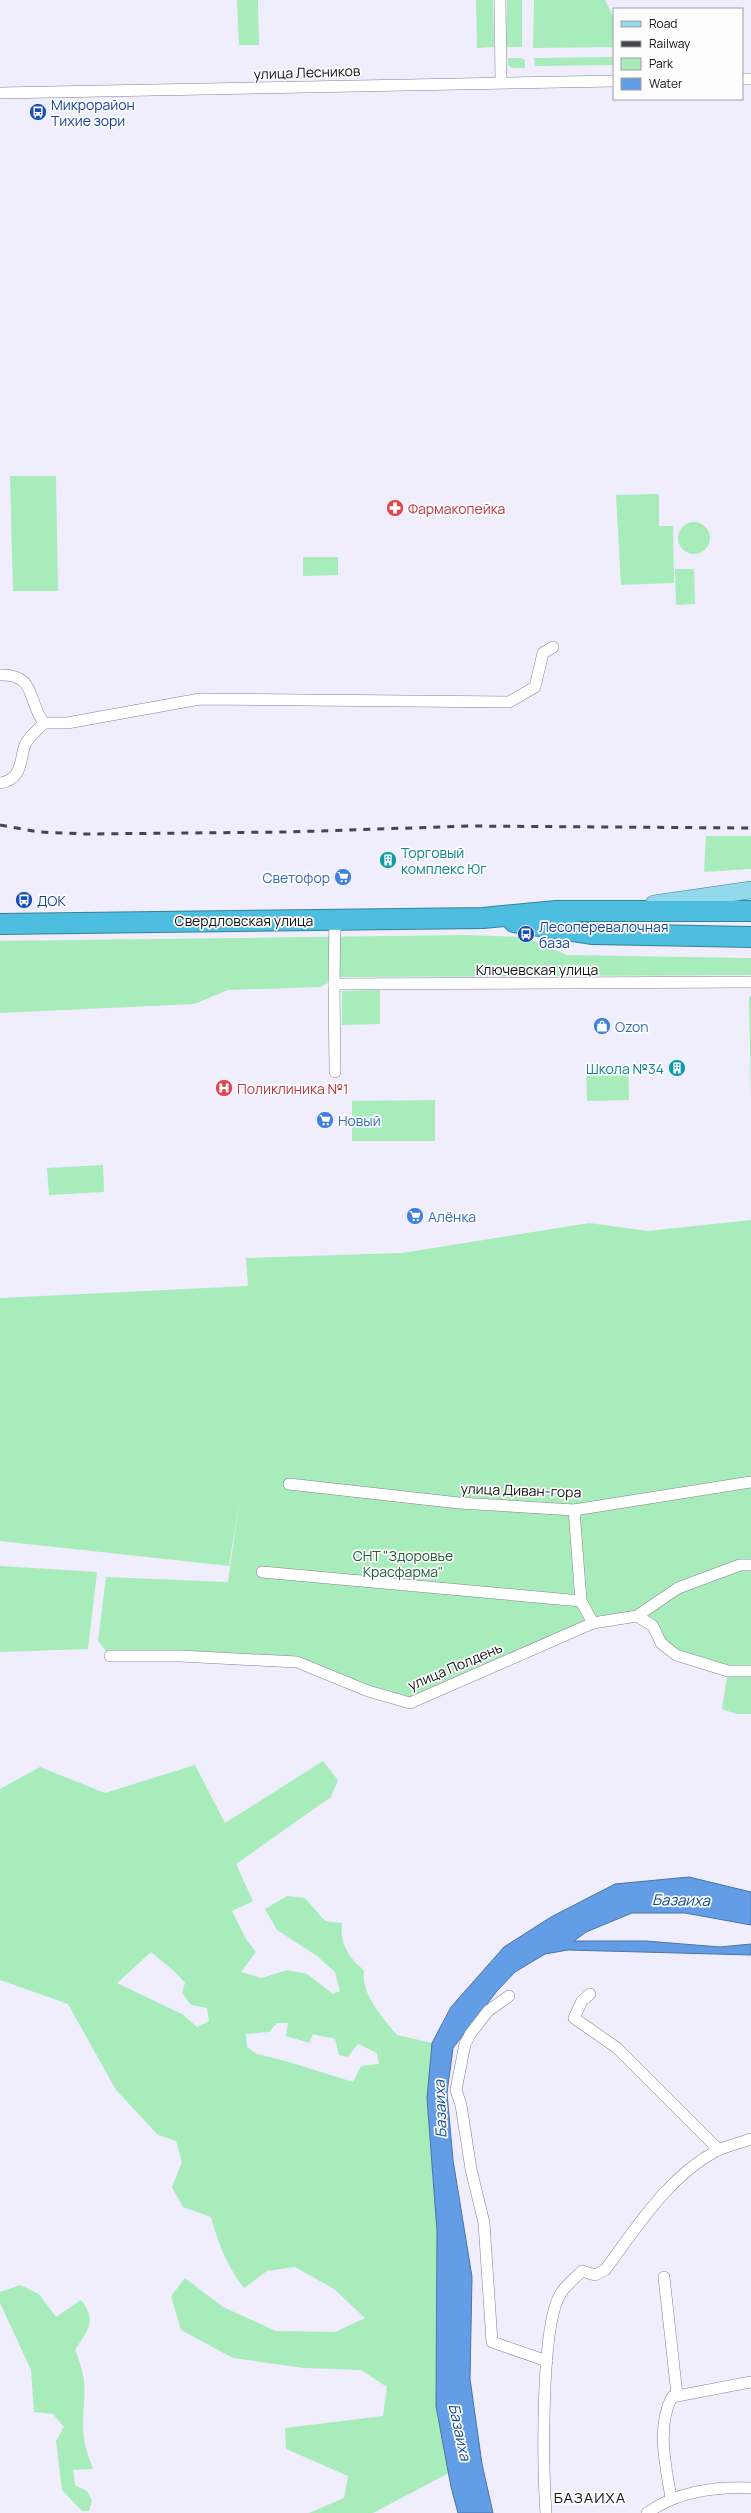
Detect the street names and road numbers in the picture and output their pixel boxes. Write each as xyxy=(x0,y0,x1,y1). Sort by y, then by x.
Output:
street label: улица Лесников xyxy=(253,61,361,83)
street label: Свердловская улица xyxy=(175,911,313,930)
street label: Ключевская улица xyxy=(476,960,598,979)
street label: улица Диван-гора xyxy=(460,1478,582,1502)
street label: улица Полдень xyxy=(405,1638,505,1694)

